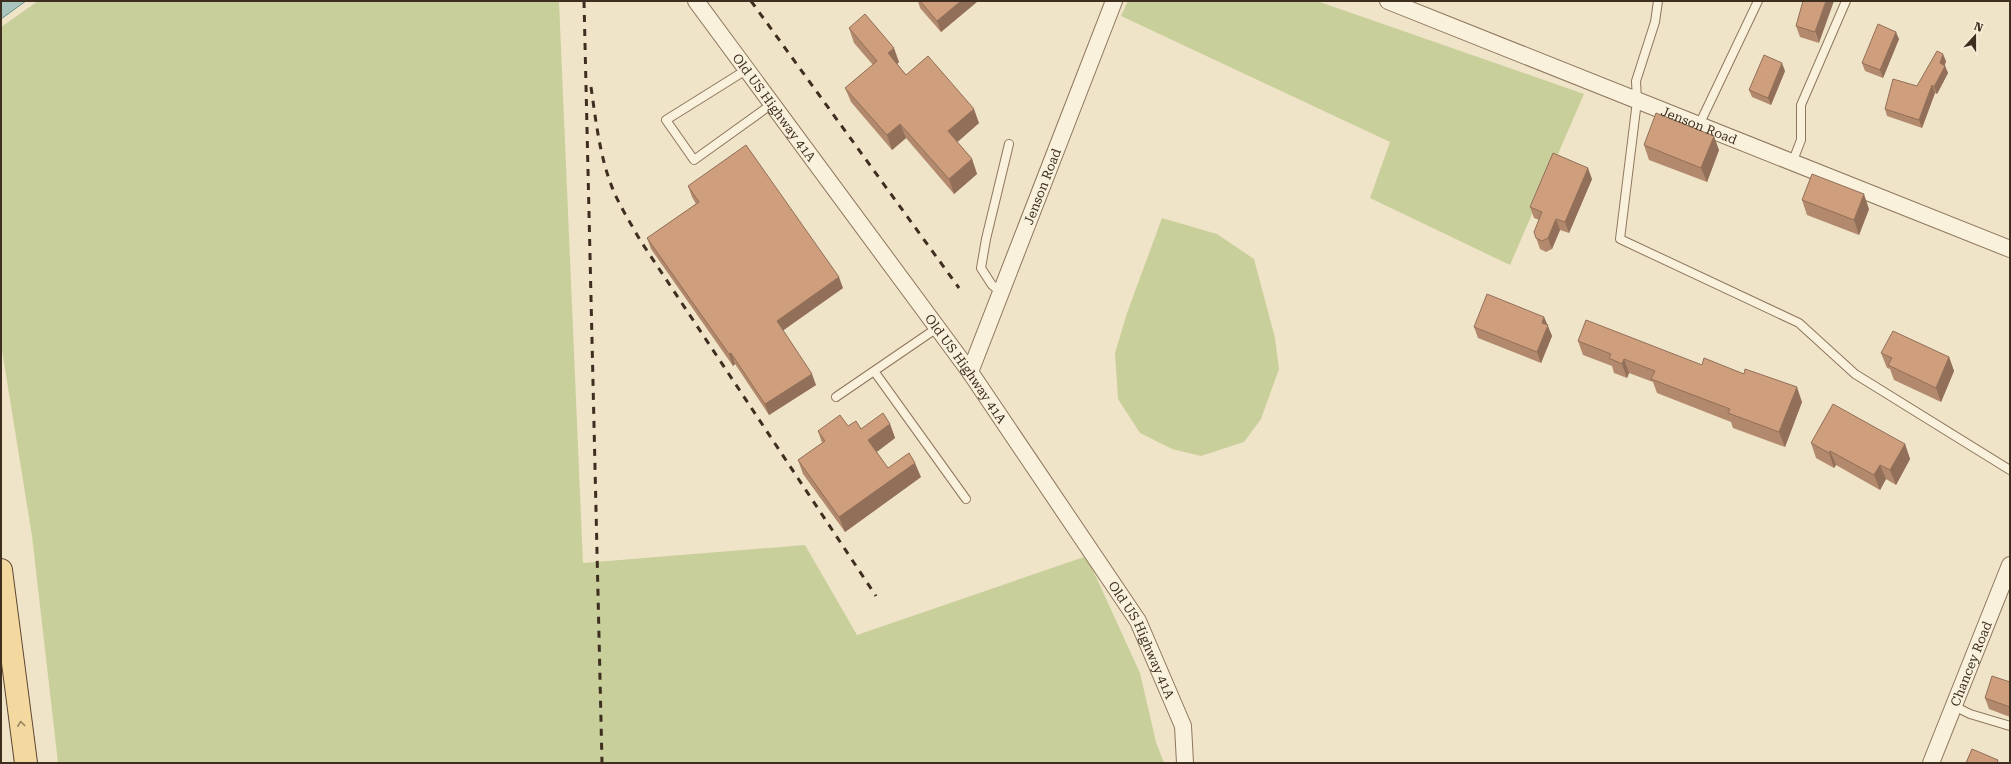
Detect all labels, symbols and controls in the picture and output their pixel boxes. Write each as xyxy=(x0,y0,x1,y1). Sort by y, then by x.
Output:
north arrow xyxy=(1955,16,1995,56)
text: N xyxy=(1972,20,1985,35)
street label: Old US Highway 41A xyxy=(730,50,819,164)
street label: Jenson Road xyxy=(1659,103,1740,147)
street label: Jenson Road xyxy=(1020,146,1064,227)
street label: Old US Highway 41A xyxy=(922,311,1010,426)
street label: Old US Highway 41A xyxy=(1106,578,1178,701)
street label: Chancey Road xyxy=(1947,618,1995,708)
one-way arrow xyxy=(17,721,26,727)

